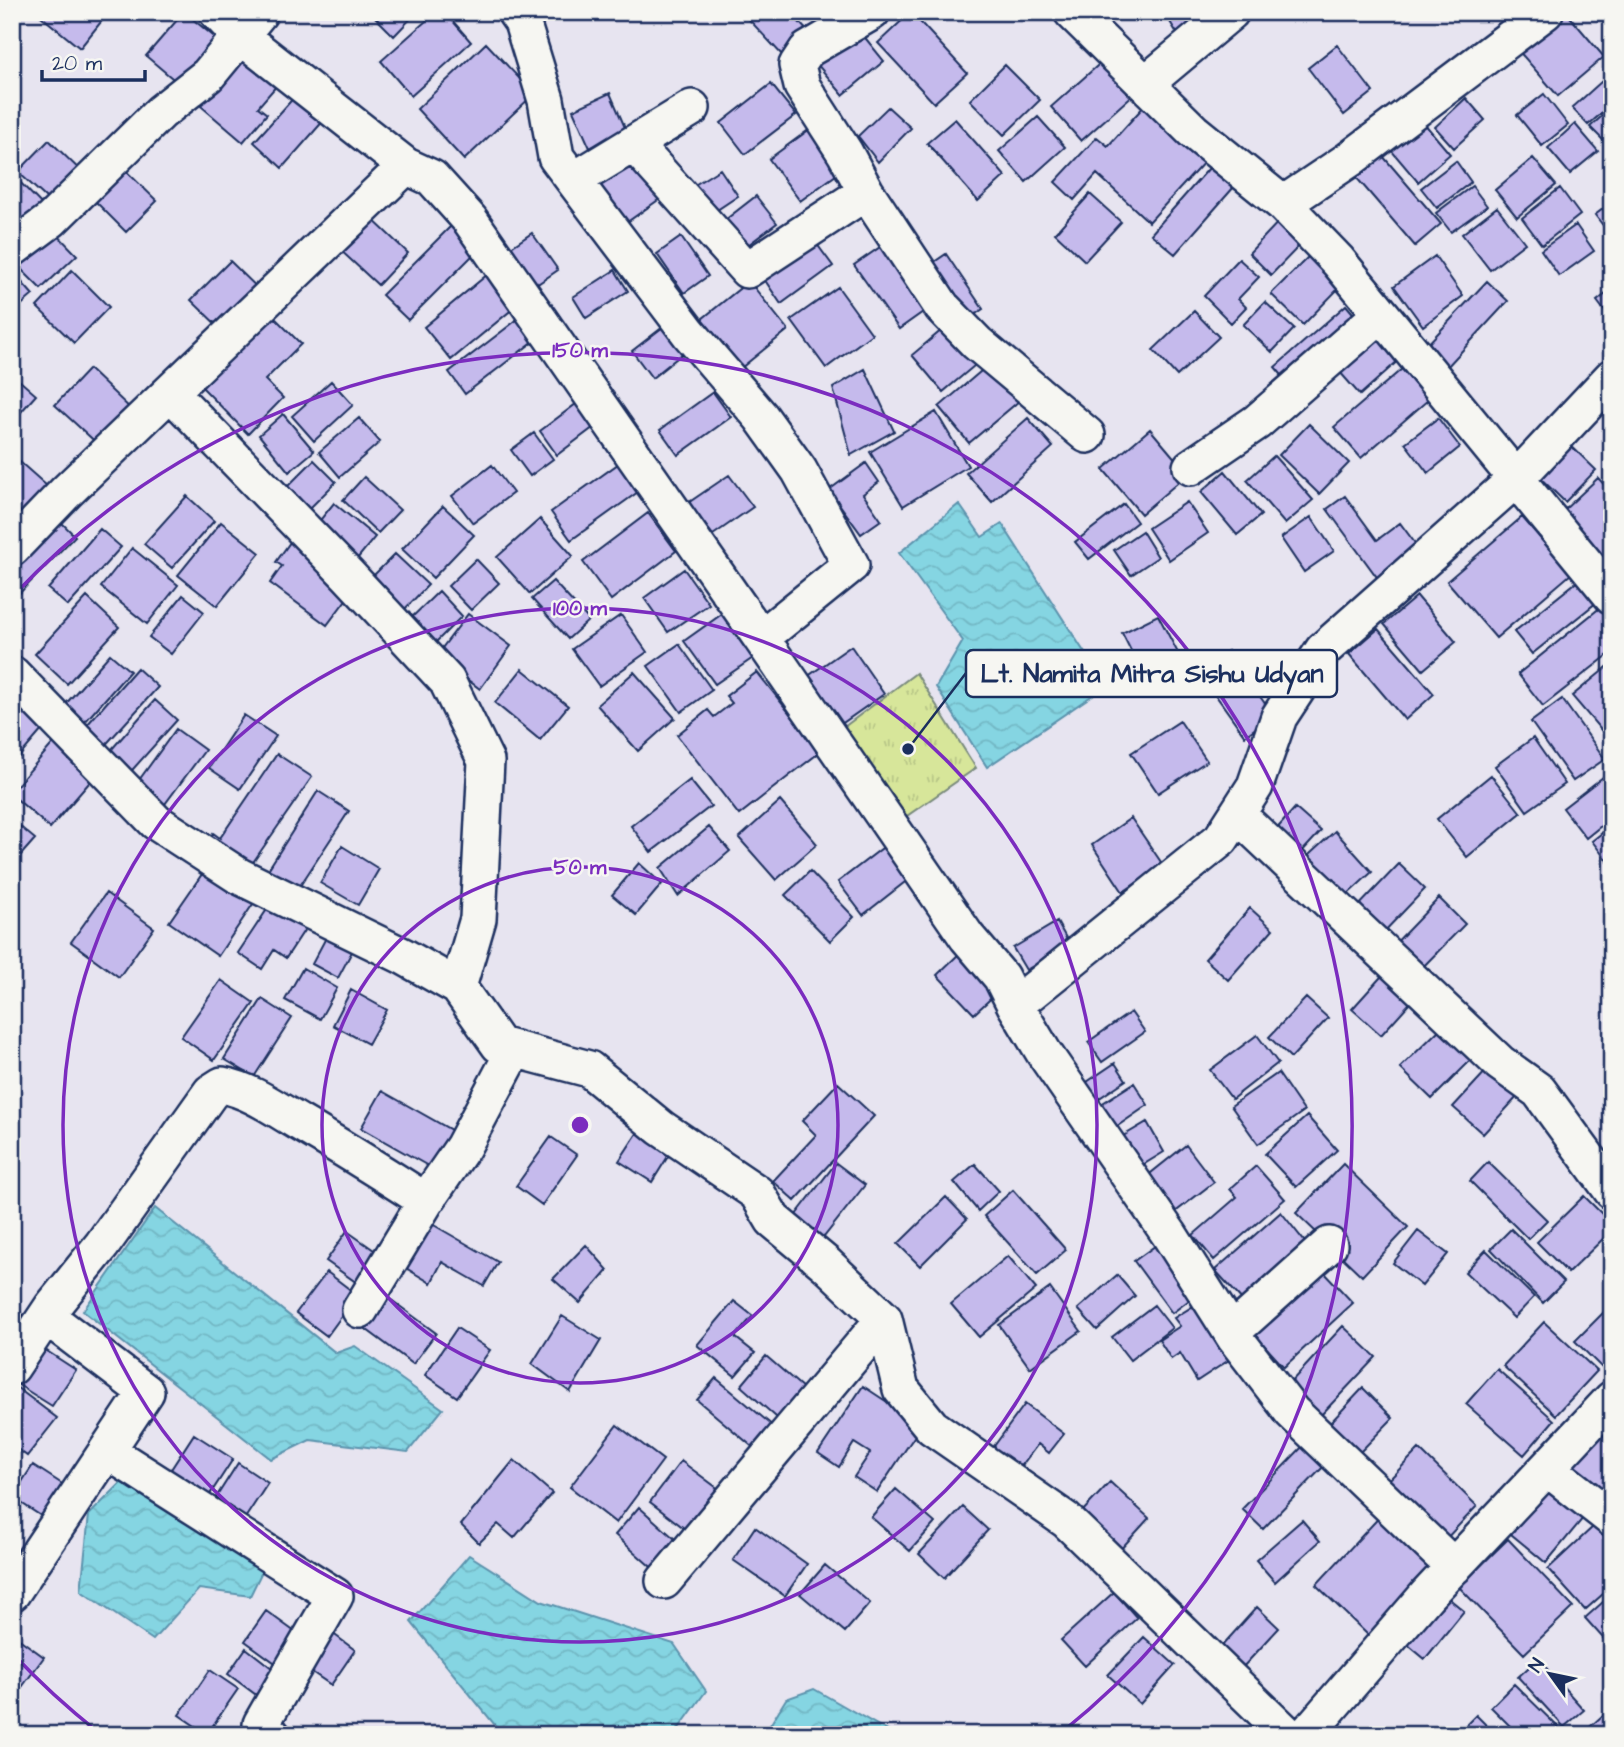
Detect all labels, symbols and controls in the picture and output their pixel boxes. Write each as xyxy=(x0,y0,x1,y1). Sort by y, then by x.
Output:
scale bar xyxy=(42,38,145,82)
text: 20 m xyxy=(52,49,103,78)
text: 150 m xyxy=(552,336,608,365)
text: 100 m xyxy=(553,594,608,623)
callout: Lt. Namita Mitra Sishu Udyan xyxy=(966,650,1337,697)
text: Lt. Namita Mitra Sishu Udyan xyxy=(981,656,1323,695)
text: 50 m xyxy=(554,853,607,882)
centre of rings xyxy=(568,1113,592,1137)
north arrow xyxy=(1516,1638,1586,1708)
text: N xyxy=(1522,1653,1552,1678)

